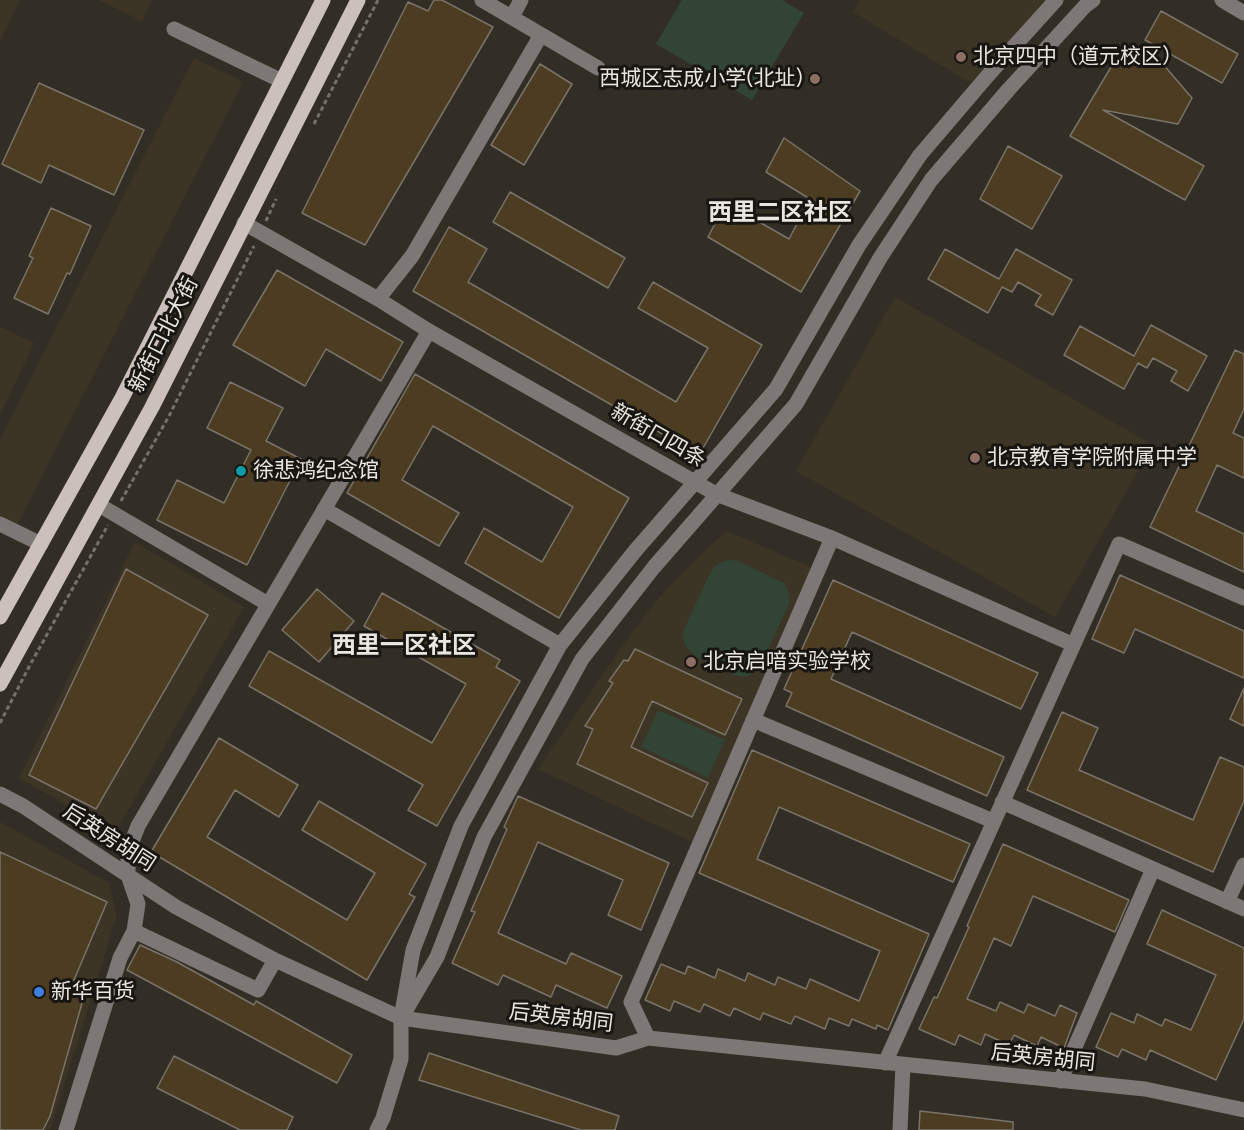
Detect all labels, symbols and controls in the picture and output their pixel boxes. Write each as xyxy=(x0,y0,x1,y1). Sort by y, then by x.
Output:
place label: 北京四中（道元校区） xyxy=(973,44,1183,70)
marker: 北京四中（道元校区） xyxy=(954,50,968,64)
place label: 西城区志成小学(北址) xyxy=(599,66,803,92)
marker: 西城区志成小学(北址) xyxy=(808,72,822,86)
district label: 西里二区社区 xyxy=(708,199,852,227)
street label: 新街口北大街 xyxy=(124,273,204,397)
street label: 新街口四条 xyxy=(606,399,710,473)
place label: 北京教育学院附属中学 xyxy=(987,445,1197,471)
marker: 北京教育学院附属中学 xyxy=(968,451,982,465)
place label: 徐悲鸿纪念馆 xyxy=(253,458,379,484)
marker: 徐悲鸿纪念馆 xyxy=(234,464,248,478)
district label: 西里一区社区 xyxy=(332,632,476,660)
place label: 北京启喑实验学校 xyxy=(703,649,871,675)
marker: 北京启喑实验学校 xyxy=(684,655,698,669)
street label: 后英房胡同 xyxy=(58,799,160,877)
place label: 新华百货 xyxy=(51,979,135,1005)
marker: 新华百货 xyxy=(32,985,46,999)
street label: 后英房胡同 xyxy=(507,999,615,1037)
street label: 后英房胡同 xyxy=(989,1040,1097,1076)

